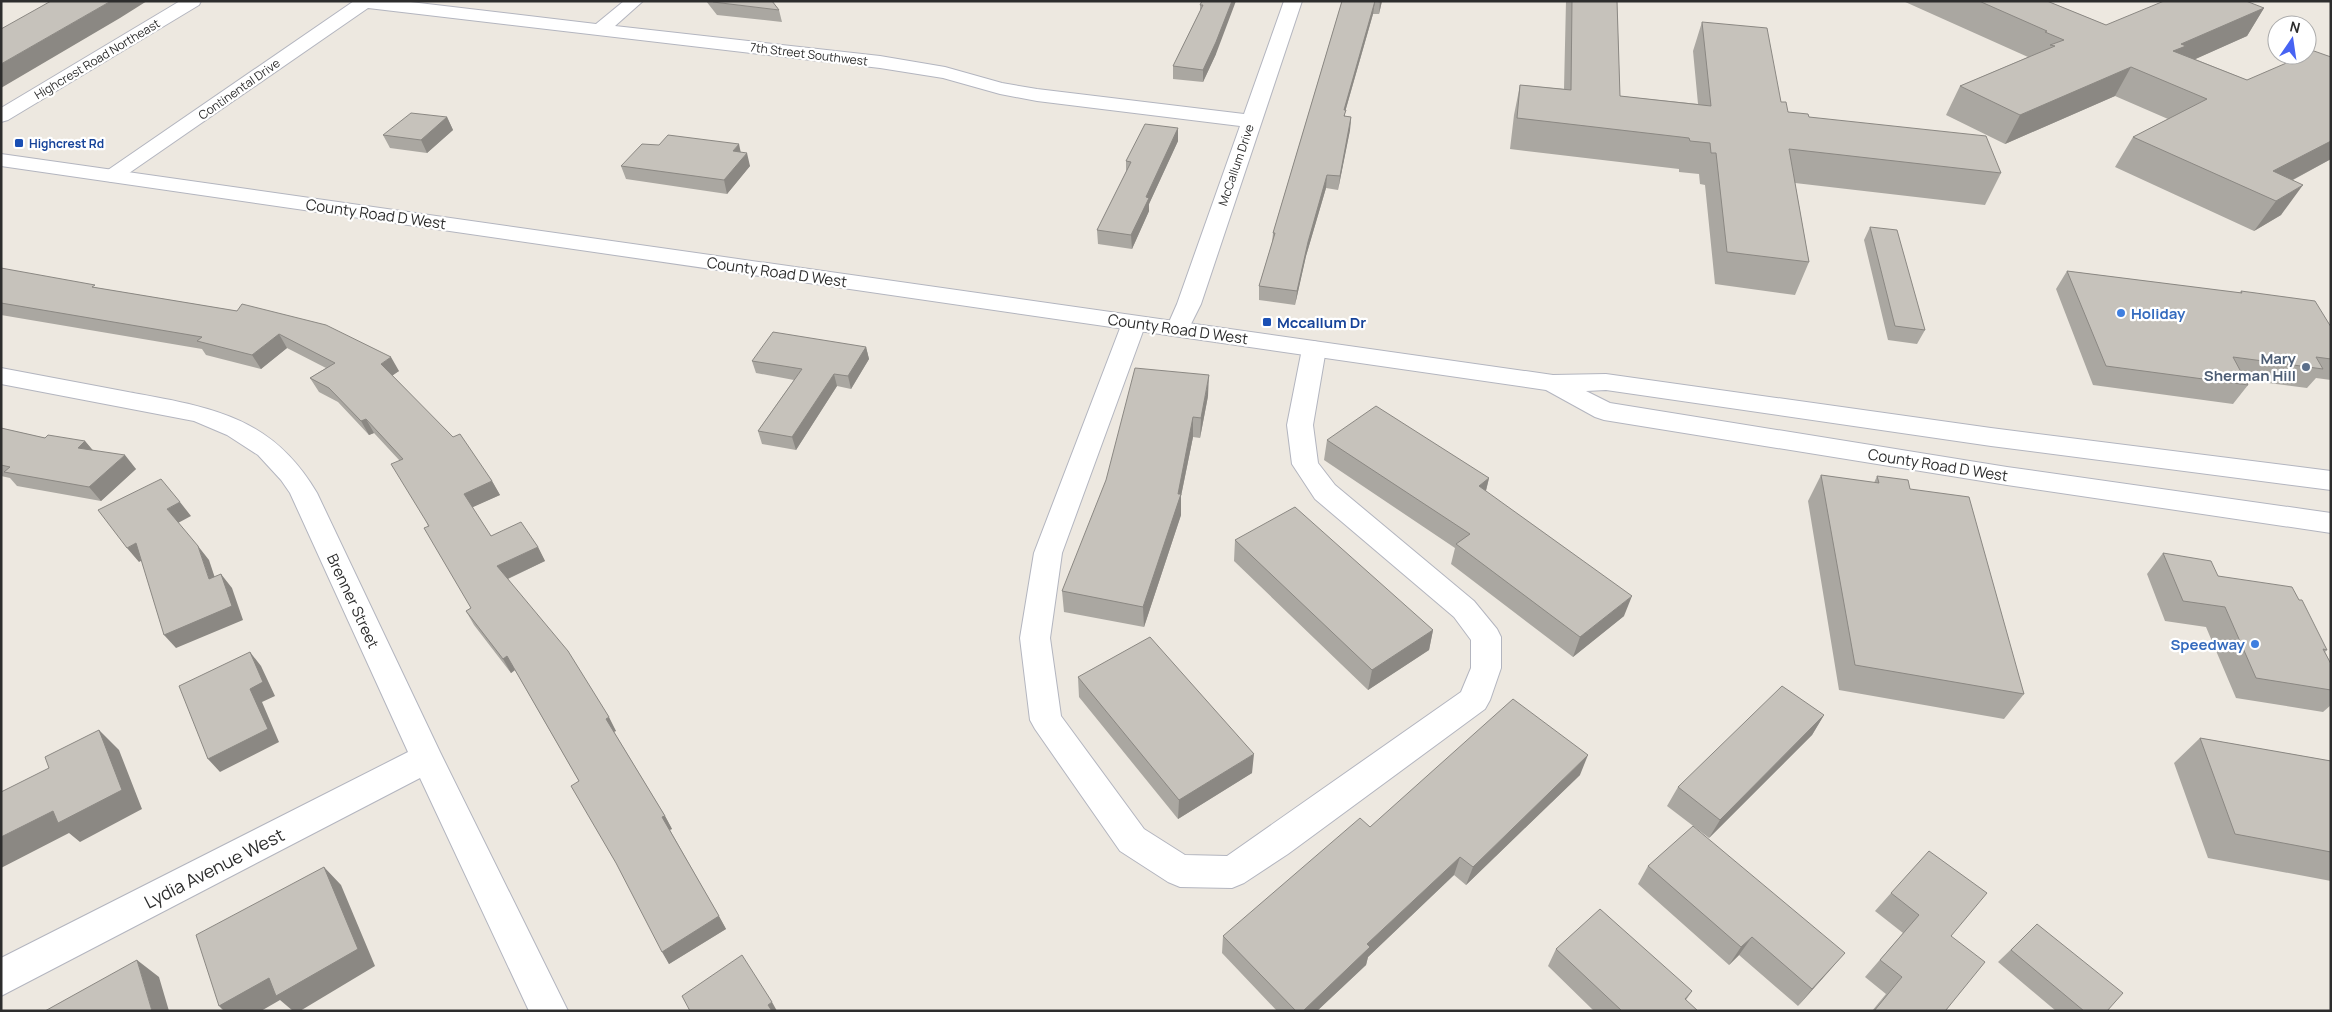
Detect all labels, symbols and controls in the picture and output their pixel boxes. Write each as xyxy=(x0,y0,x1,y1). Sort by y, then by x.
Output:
street label: Highcrest Road Northeast xyxy=(31,15,163,103)
north arrow xyxy=(2267,15,2317,65)
text: N xyxy=(2288,16,2302,37)
street label: 7th Street Southwest xyxy=(749,38,869,70)
street label: Continental Drive xyxy=(195,54,283,124)
street label: McCallum Drive xyxy=(1214,122,1258,208)
place label: Highcrest Rd xyxy=(29,135,104,152)
marker: Highcrest Rd xyxy=(13,137,25,149)
street label: County Road D West xyxy=(304,194,448,234)
street label: County Road D West xyxy=(705,252,849,292)
place label: Holiday xyxy=(2131,303,2186,324)
marker: Holiday xyxy=(2115,307,2127,319)
street label: County Road D West xyxy=(1106,309,1250,349)
place label: Mccallum Dr xyxy=(1277,312,1366,333)
marker: Mccallum Dr xyxy=(1261,316,1273,328)
place label: Mary Sherman Hill xyxy=(2204,348,2297,386)
marker: Mary Sherman Hill xyxy=(2300,361,2312,373)
street label: County Road D West xyxy=(1866,444,2010,486)
street label: Brenner Street xyxy=(322,550,384,652)
place label: Speedway xyxy=(2170,634,2246,655)
marker: Speedway xyxy=(2249,638,2261,650)
street label: Lydia Avenue West xyxy=(140,822,288,914)

